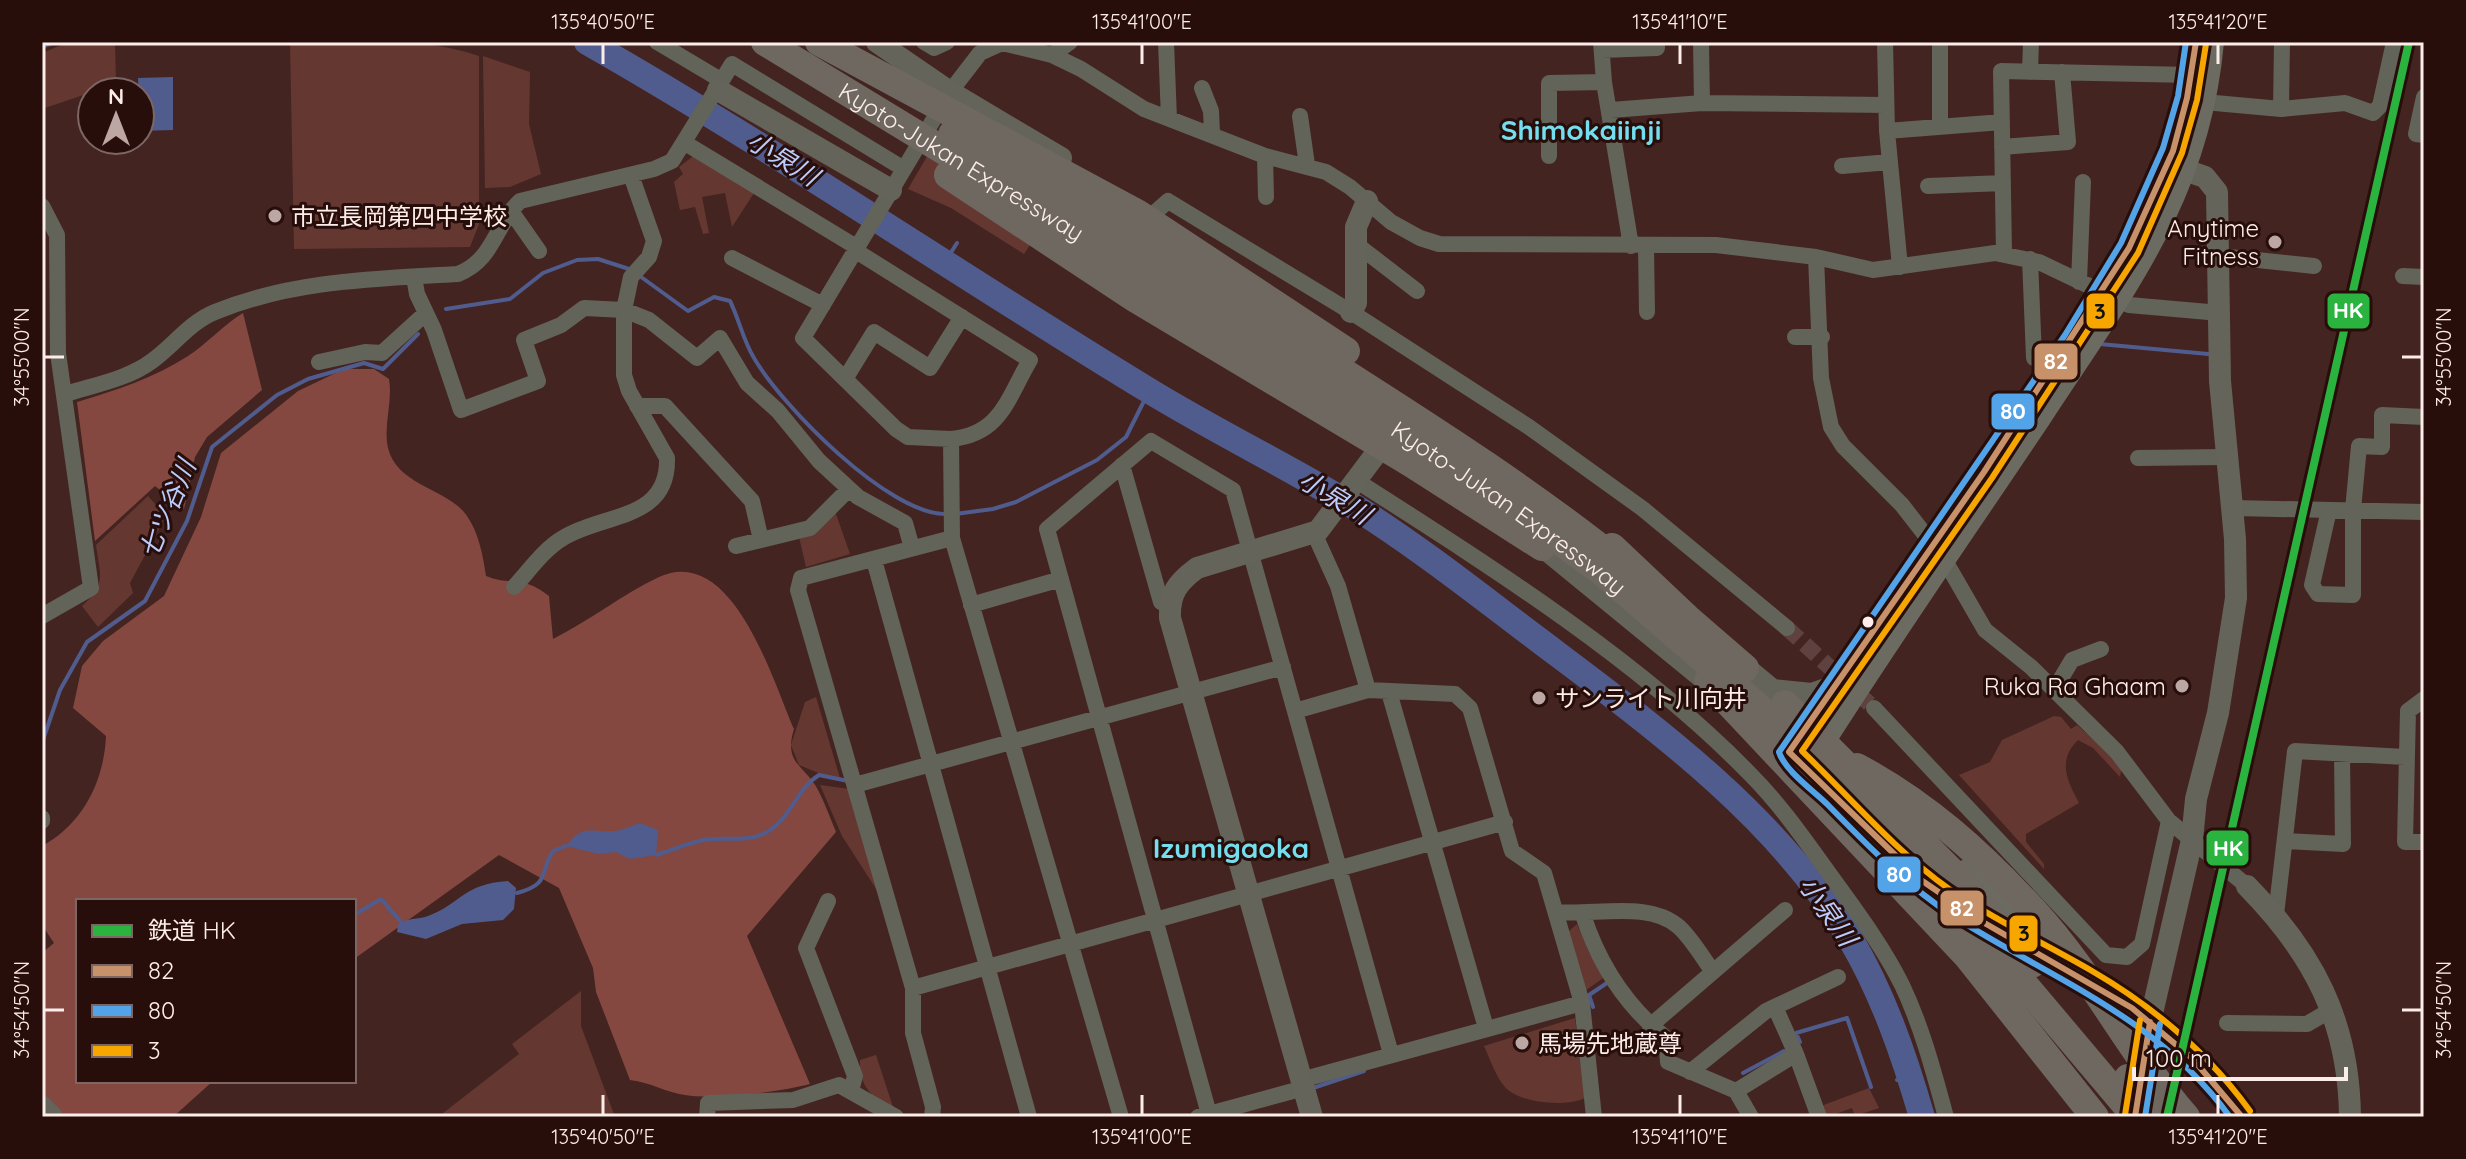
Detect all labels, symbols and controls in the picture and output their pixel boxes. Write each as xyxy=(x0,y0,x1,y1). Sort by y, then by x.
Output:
text: 135°40'50"E xyxy=(551,9,655,34)
text: 135°41'00"E xyxy=(1092,9,1192,34)
text: 135°41'10"E xyxy=(1632,9,1728,34)
text: 135°41'20"E xyxy=(2168,9,2268,34)
street label: Kyoto-Jukan Expressway xyxy=(833,75,1090,248)
north arrow xyxy=(76,76,156,156)
text: N xyxy=(108,82,124,110)
district label: Shimokaiinji xyxy=(1501,112,1661,147)
water label: 小泉川 xyxy=(741,123,827,194)
place label: 市立長岡第四中学校 xyxy=(291,201,507,231)
marker: 市立長岡第四中学校 xyxy=(266,207,284,225)
place label: Anytime Fitness xyxy=(2167,213,2259,271)
marker: Anytime Fitness xyxy=(2266,233,2284,251)
line badge: 3 xyxy=(2085,292,2116,330)
line badge: HK xyxy=(2326,292,2371,330)
text: HK xyxy=(2333,296,2363,324)
text: 3 xyxy=(2094,297,2106,325)
text: 34°55'00"N xyxy=(9,307,34,407)
text: 34°55'00"N xyxy=(2431,307,2456,407)
line badge: 82 xyxy=(2033,342,2079,381)
text: 82 xyxy=(2044,347,2068,375)
line badge: 80 xyxy=(1990,392,2036,431)
text: 80 xyxy=(2000,397,2026,425)
street label: Kyoto-Jukan Expressway xyxy=(1386,414,1633,601)
water label: 七ツ谷川 xyxy=(131,452,204,563)
water label: 小泉川 xyxy=(1293,463,1379,533)
unlabelled marker xyxy=(1860,614,1876,630)
place label: Ruka Ra Ghaam xyxy=(1984,671,2166,701)
marker: Ruka Ra Ghaam xyxy=(2173,677,2191,695)
place label: サンライト川向井 xyxy=(1555,683,1747,713)
marker: サンライト川向井 xyxy=(1530,689,1548,707)
line badge: HK xyxy=(2205,829,2250,867)
district label: Izumigaoka xyxy=(1153,830,1309,865)
text: HK xyxy=(2213,834,2243,862)
line badge: 80 xyxy=(1876,855,1922,894)
text: 80 xyxy=(1886,860,1912,888)
water label: 小泉川 xyxy=(1792,870,1866,955)
line badge: 82 xyxy=(1939,889,1985,927)
text: 82 xyxy=(1950,894,1974,922)
legend xyxy=(76,899,356,1083)
line badge: 3 xyxy=(2008,914,2039,953)
text: 鉄道 HK xyxy=(148,915,236,945)
text: 3 xyxy=(2018,919,2030,947)
text: 82 xyxy=(148,955,174,985)
text: 34°54'50"N xyxy=(9,961,34,1059)
text: 34°54'50"N xyxy=(2431,961,2456,1059)
text: 80 xyxy=(148,995,175,1025)
place label: 馬場先地蔵尊 xyxy=(1538,1028,1682,1058)
scale bar xyxy=(2134,1031,2346,1081)
marker: 馬場先地蔵尊 xyxy=(1513,1034,1531,1052)
text: 3 xyxy=(148,1035,161,1065)
text: 100 m xyxy=(2146,1043,2212,1073)
text: 135°40'50"E xyxy=(551,1124,655,1149)
text: 135°41'00"E xyxy=(1092,1124,1192,1149)
text: 135°41'10"E xyxy=(1632,1124,1728,1149)
text: 135°41'20"E xyxy=(2168,1124,2268,1149)

